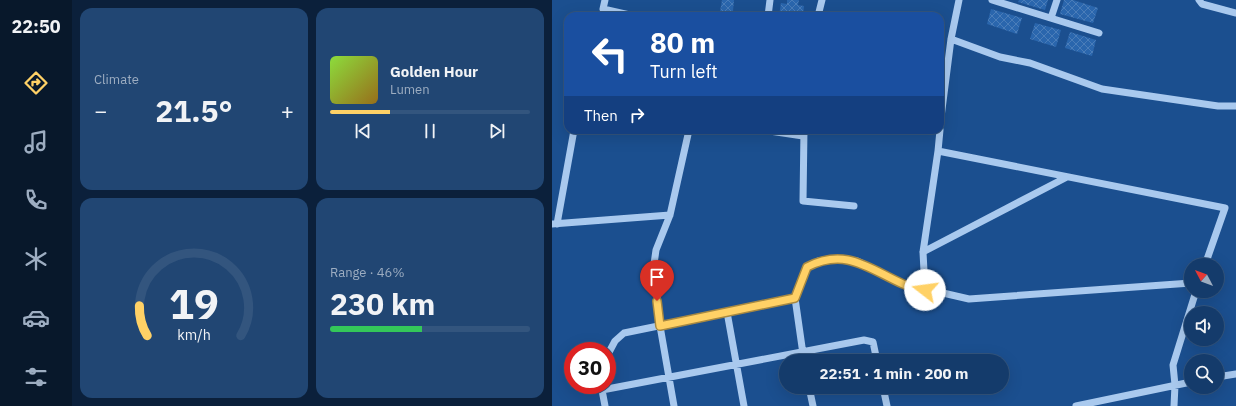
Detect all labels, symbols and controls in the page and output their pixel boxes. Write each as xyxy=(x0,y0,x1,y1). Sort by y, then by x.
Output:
text: 22:50 xyxy=(11,15,61,38)
text: 80 m xyxy=(650,24,715,61)
icon: left xyxy=(584,28,636,80)
text: Turn left xyxy=(650,60,718,83)
text: Golden Hour xyxy=(390,62,478,81)
icon: directions xyxy=(22,69,50,97)
text: Climate xyxy=(94,71,139,88)
text: Lumen xyxy=(390,81,430,98)
text: 21.5° xyxy=(155,91,233,130)
text: − xyxy=(94,96,107,125)
text: + xyxy=(281,96,294,125)
icon: right xyxy=(626,104,648,126)
text: Then xyxy=(584,106,618,125)
icon: previous xyxy=(352,120,374,142)
icon: pause xyxy=(419,120,441,142)
icon: next xyxy=(486,120,508,142)
icon: music xyxy=(22,128,50,156)
icon: phone xyxy=(22,186,50,214)
icon: climate xyxy=(22,245,50,273)
north arrow xyxy=(1184,258,1224,298)
map controls xyxy=(1184,258,1224,394)
pin xyxy=(640,260,674,301)
text: Range · 46% xyxy=(330,264,404,281)
icon: arrive xyxy=(646,266,668,288)
position arrow xyxy=(904,269,946,311)
text: 19 xyxy=(169,276,219,330)
text: 230 km xyxy=(330,284,435,323)
icon: car xyxy=(22,304,50,332)
button: sound xyxy=(1184,306,1224,346)
text: km/h xyxy=(177,325,211,344)
speed limit sign: 30 xyxy=(564,342,616,394)
button: search xyxy=(1184,354,1224,394)
icon: filters xyxy=(22,363,50,391)
text: 22:51 · 1 min · 200 m xyxy=(820,364,968,383)

